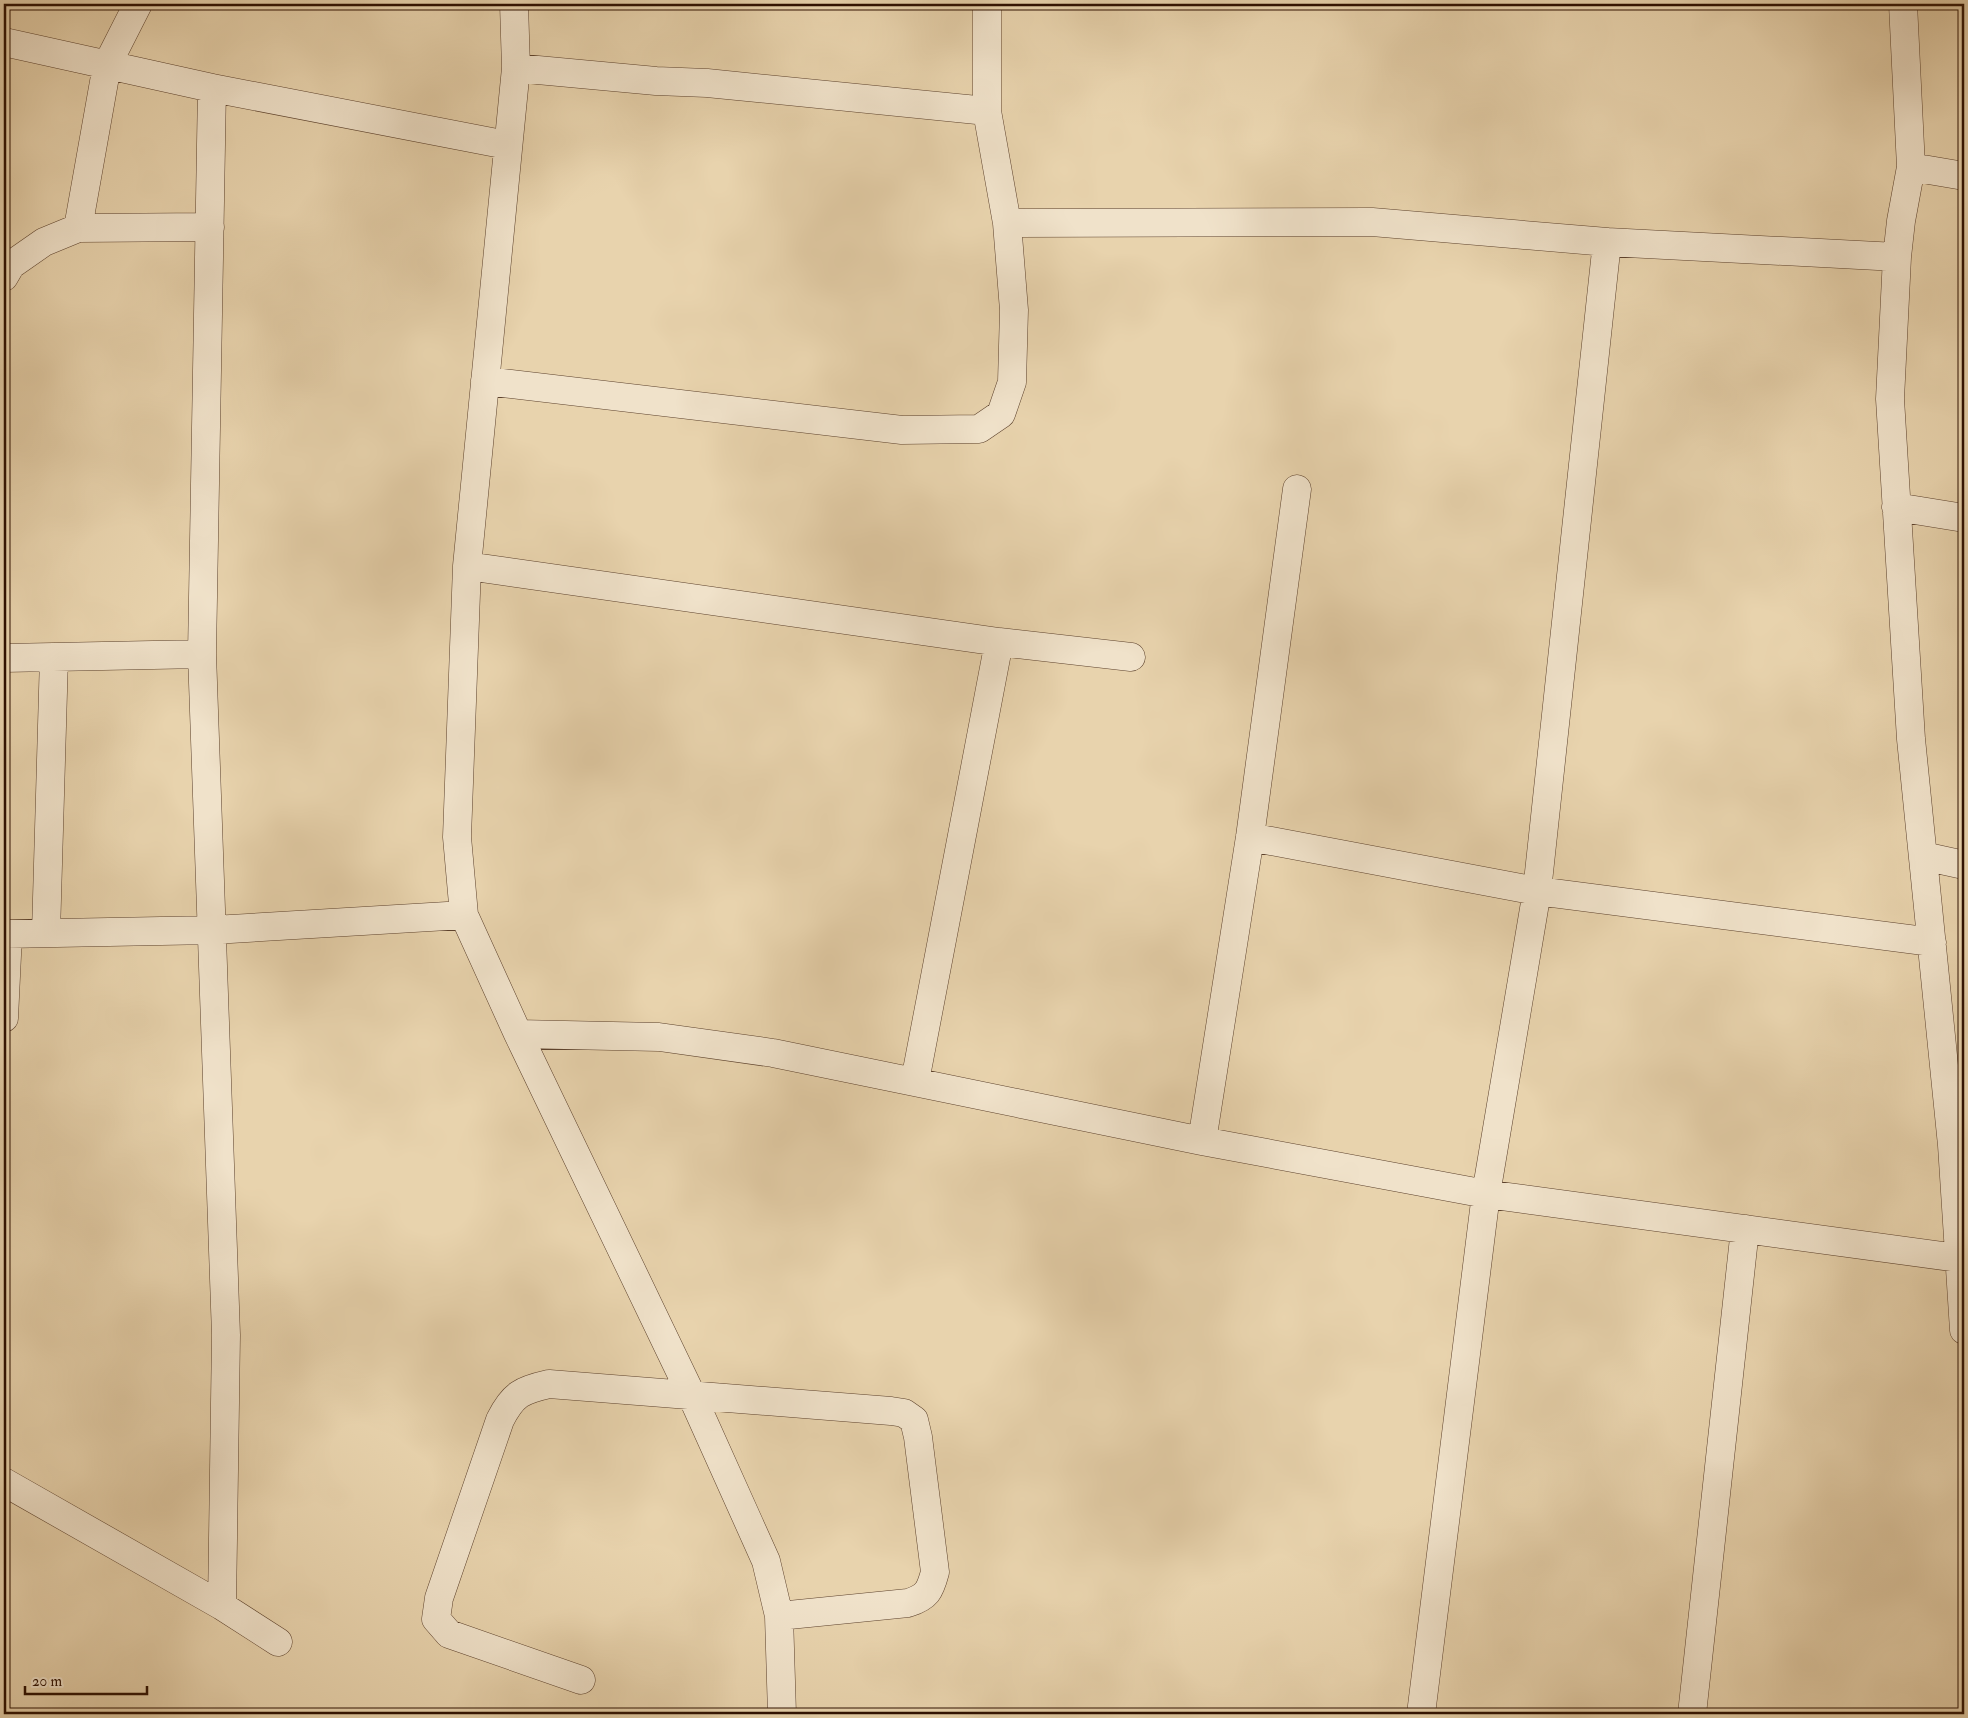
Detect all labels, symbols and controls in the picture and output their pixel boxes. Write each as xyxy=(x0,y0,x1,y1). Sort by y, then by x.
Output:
scale bar xyxy=(25,1663,148,1695)
text: 20 m xyxy=(32,1672,62,1691)

